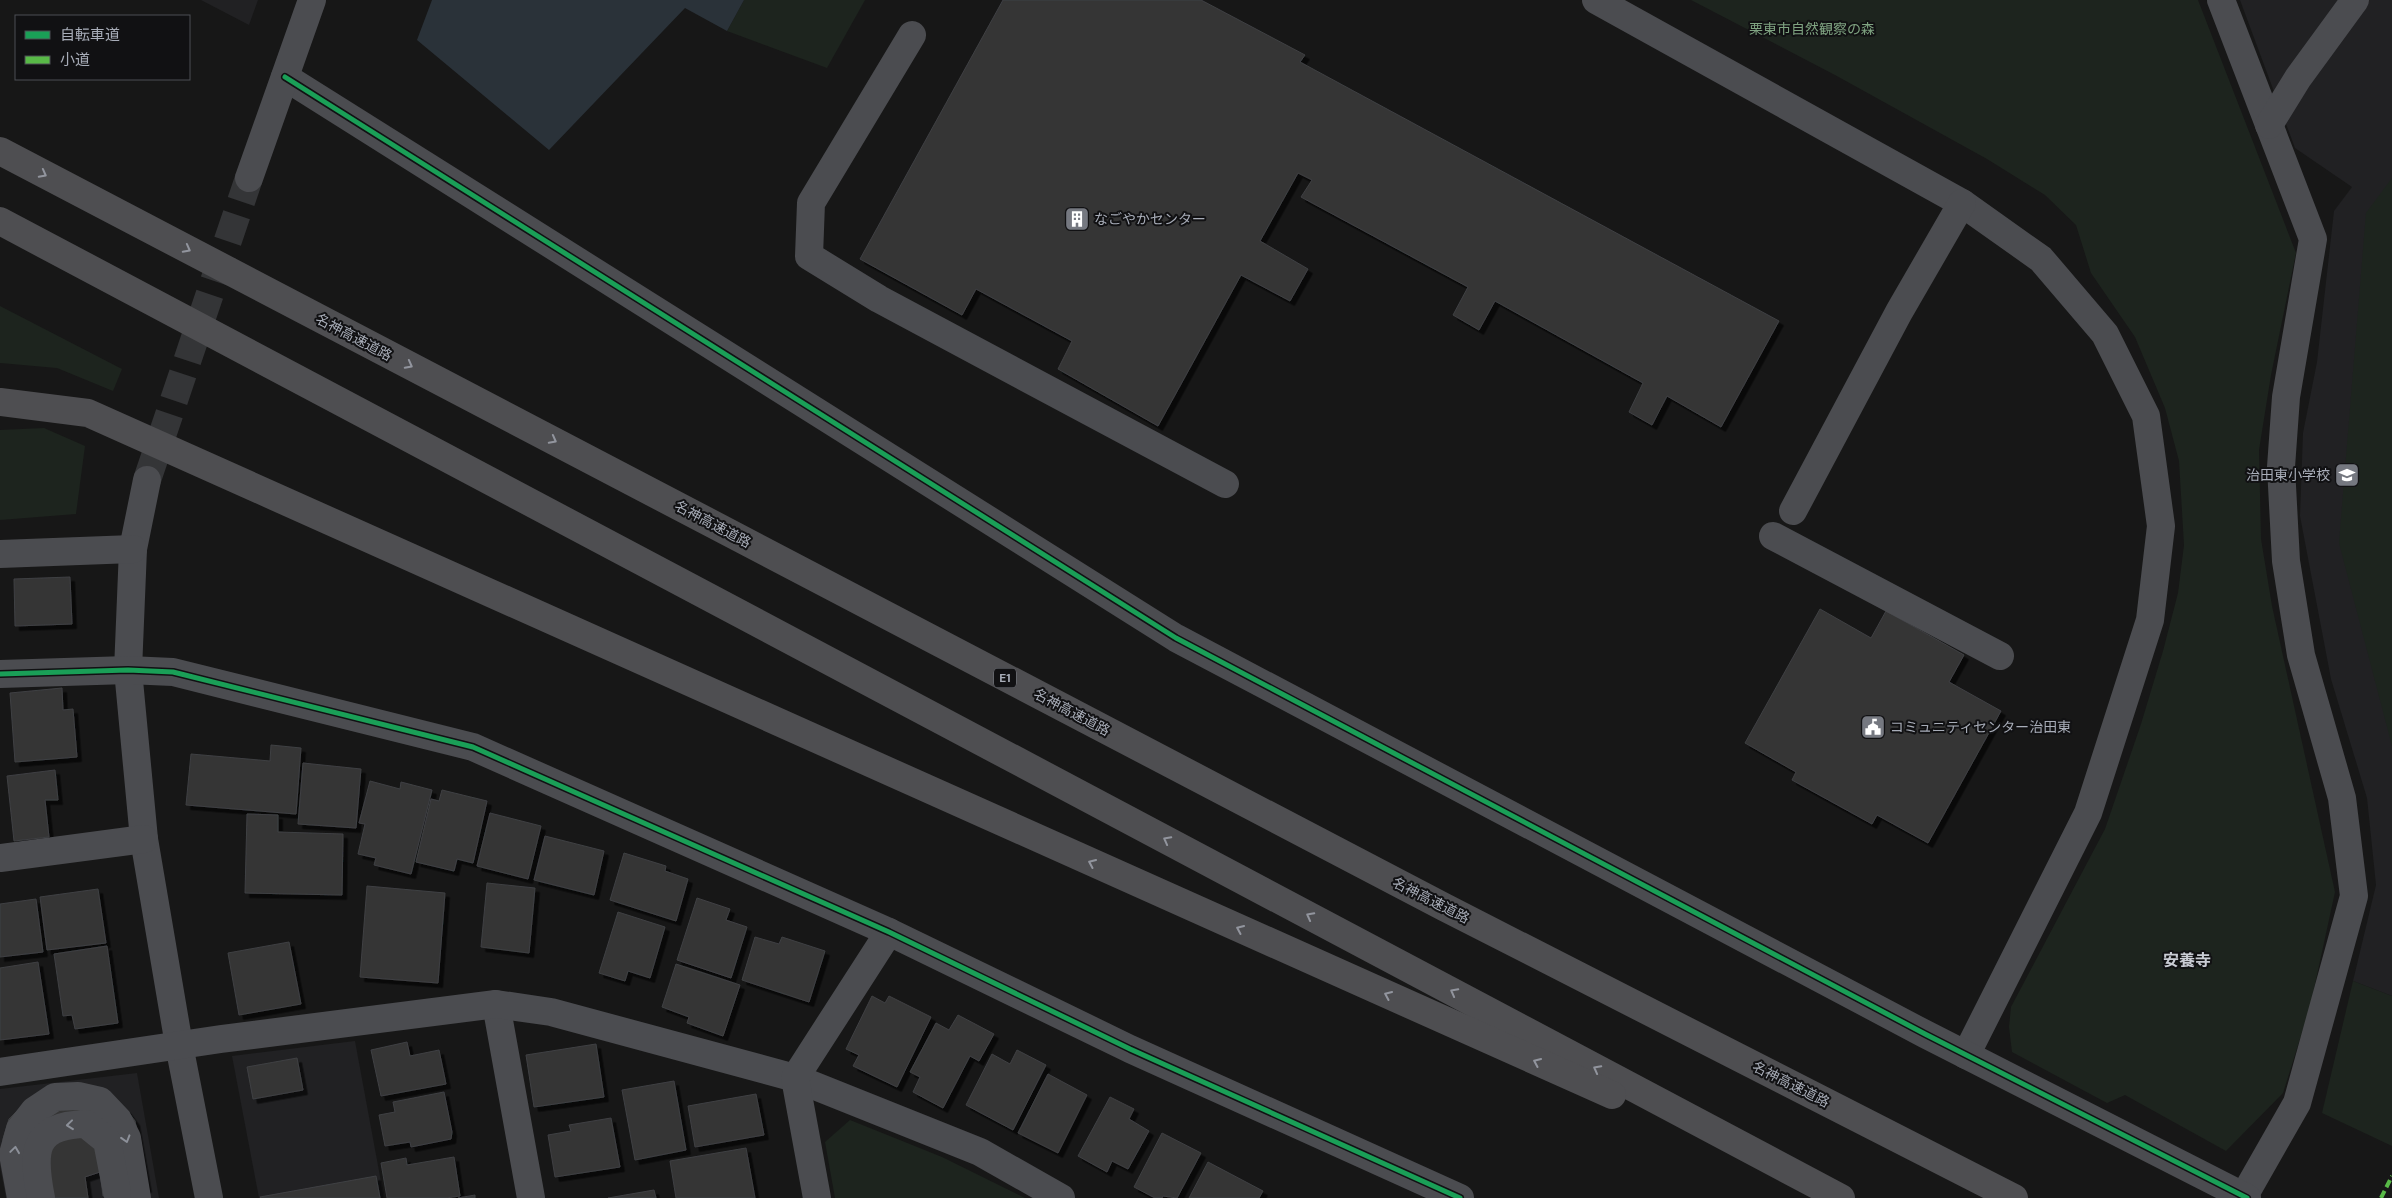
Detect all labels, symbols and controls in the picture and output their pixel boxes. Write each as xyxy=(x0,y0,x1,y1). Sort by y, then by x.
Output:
legend xyxy=(15,15,190,80)
park label: 栗東市自然観察の森 xyxy=(1749,20,1875,38)
text: 自転車道 xyxy=(60,25,120,45)
text: 小道 xyxy=(60,50,90,70)
one-way arrow xyxy=(38,167,47,177)
building icon: なごやかセンター xyxy=(1064,206,1090,232)
place label: なごやかセンター xyxy=(1094,210,1206,228)
one-way arrow xyxy=(182,243,191,253)
street label: 名神高速道路 xyxy=(313,309,395,365)
one-way arrow xyxy=(403,359,412,369)
one-way arrow xyxy=(547,434,556,444)
school or university icon: 治田東小学校 xyxy=(2334,462,2360,488)
place label: 治田東小学校 xyxy=(2246,466,2330,484)
street label: 名神高速道路 xyxy=(672,496,754,552)
road number: E1 xyxy=(994,668,1016,688)
street label: 名神高速道路 xyxy=(1031,684,1113,740)
public building icon: コミュニティセンター治田東 xyxy=(1860,714,1886,740)
place label: コミュニティセンター治田東 xyxy=(1890,718,2071,736)
one-way arrow xyxy=(1163,836,1172,846)
one-way arrow xyxy=(1088,858,1097,869)
street label: 名神高速道路 xyxy=(1389,873,1473,927)
one-way arrow xyxy=(1306,912,1315,922)
one-way arrow xyxy=(1236,925,1245,936)
district label: 安養寺 xyxy=(2163,950,2211,971)
one-way arrow xyxy=(1450,989,1459,999)
one-way arrow xyxy=(1384,991,1393,1002)
one-way arrow xyxy=(1533,1057,1542,1068)
street label: 名神高速道路 xyxy=(1749,1057,1833,1111)
one-way arrow xyxy=(1593,1065,1602,1075)
one-way arrow xyxy=(66,1119,74,1130)
one-way arrow xyxy=(120,1134,130,1143)
one-way arrow xyxy=(9,1146,20,1154)

